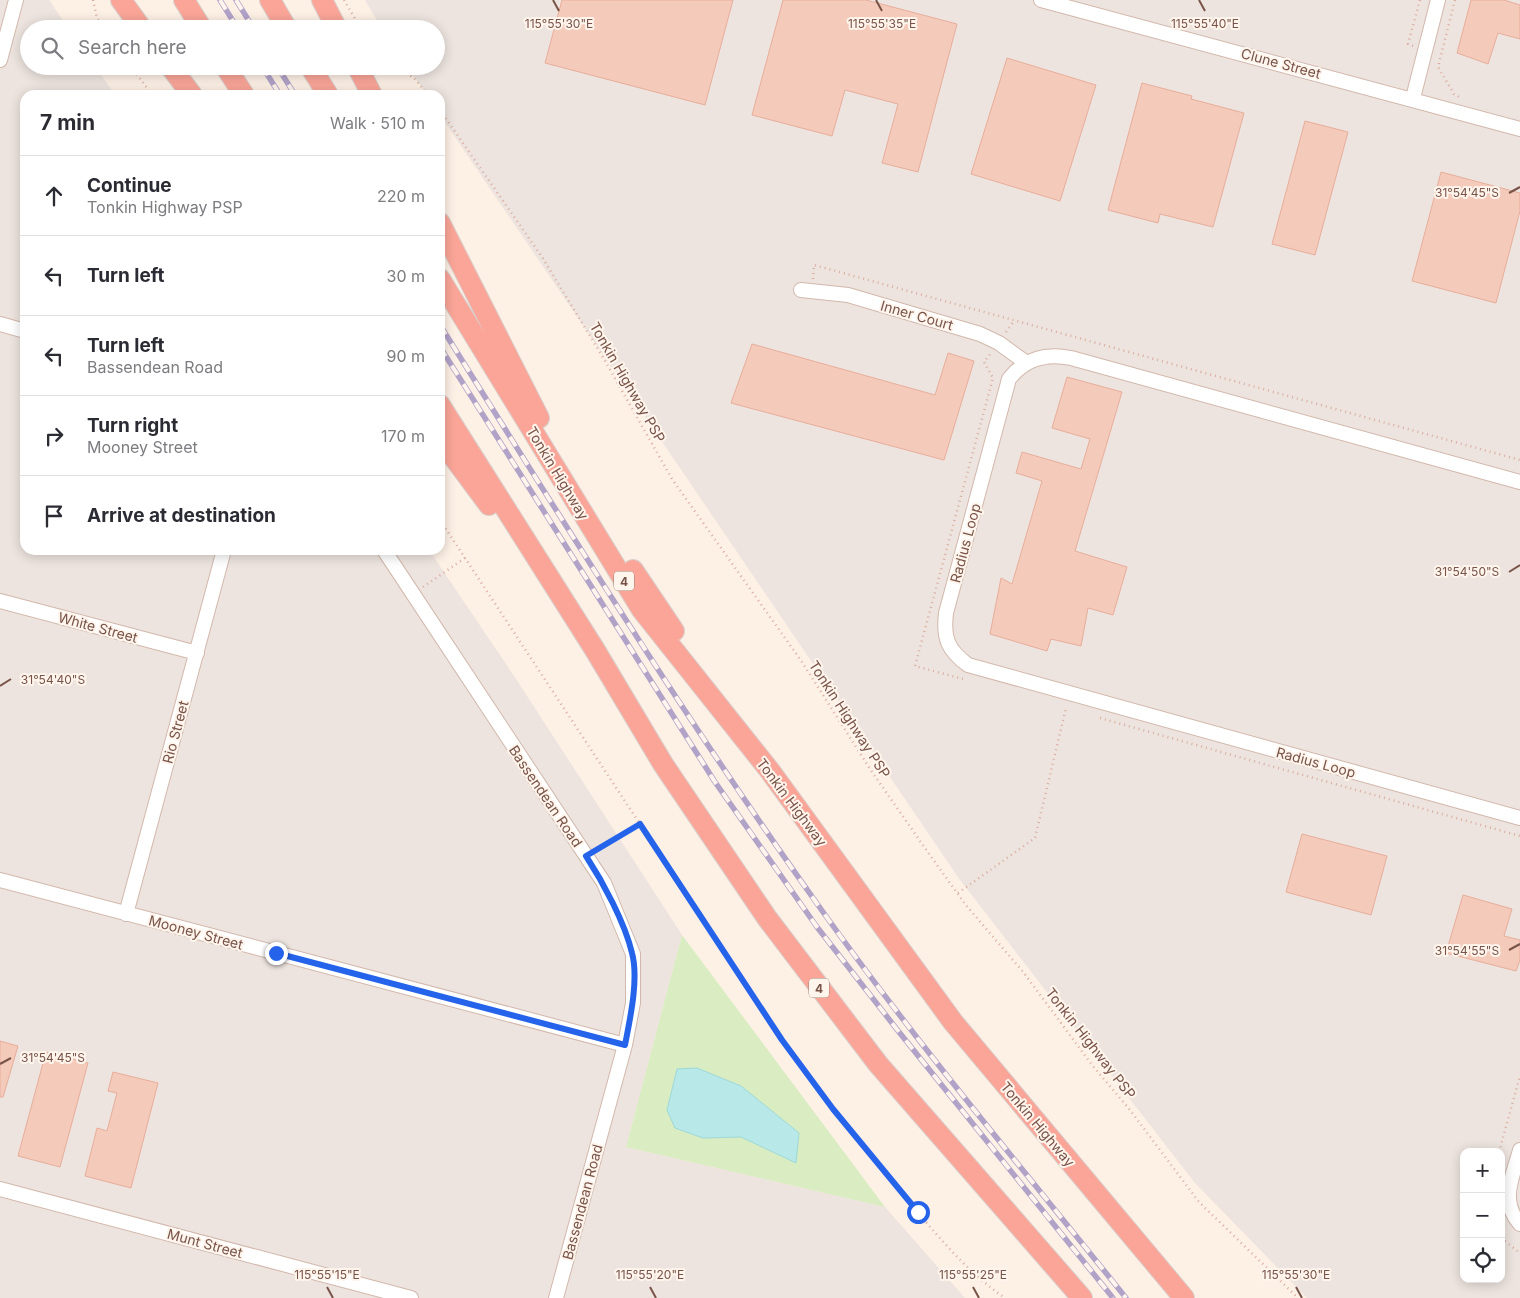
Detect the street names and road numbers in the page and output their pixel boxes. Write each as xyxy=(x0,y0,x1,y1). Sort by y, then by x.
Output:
street label: Clune Street xyxy=(1239,44,1323,82)
street label: Inner Court xyxy=(879,297,956,334)
street label: Tonkin Highway PSP xyxy=(587,319,669,445)
street label: Tonkin Highway xyxy=(524,423,593,523)
street label: Radius Loop xyxy=(946,501,984,585)
road number: 4 xyxy=(614,572,634,590)
street label: White Street xyxy=(56,608,140,646)
street label: Tonkin Highway PSP xyxy=(806,657,894,781)
street label: Rio Street xyxy=(158,698,192,765)
street label: Bassendean Road xyxy=(506,742,586,850)
street label: Radius Loop xyxy=(1274,743,1358,781)
street label: Tonkin Highway xyxy=(753,755,831,849)
street label: Mooney Street xyxy=(147,911,245,953)
road number: 4 xyxy=(809,978,829,998)
street label: Tonkin Highway PSP xyxy=(1042,984,1140,1102)
street label: Tonkin Highway xyxy=(998,1078,1079,1170)
street label: Bassendean Road xyxy=(558,1142,606,1262)
street label: Munt Street xyxy=(166,1225,245,1261)

